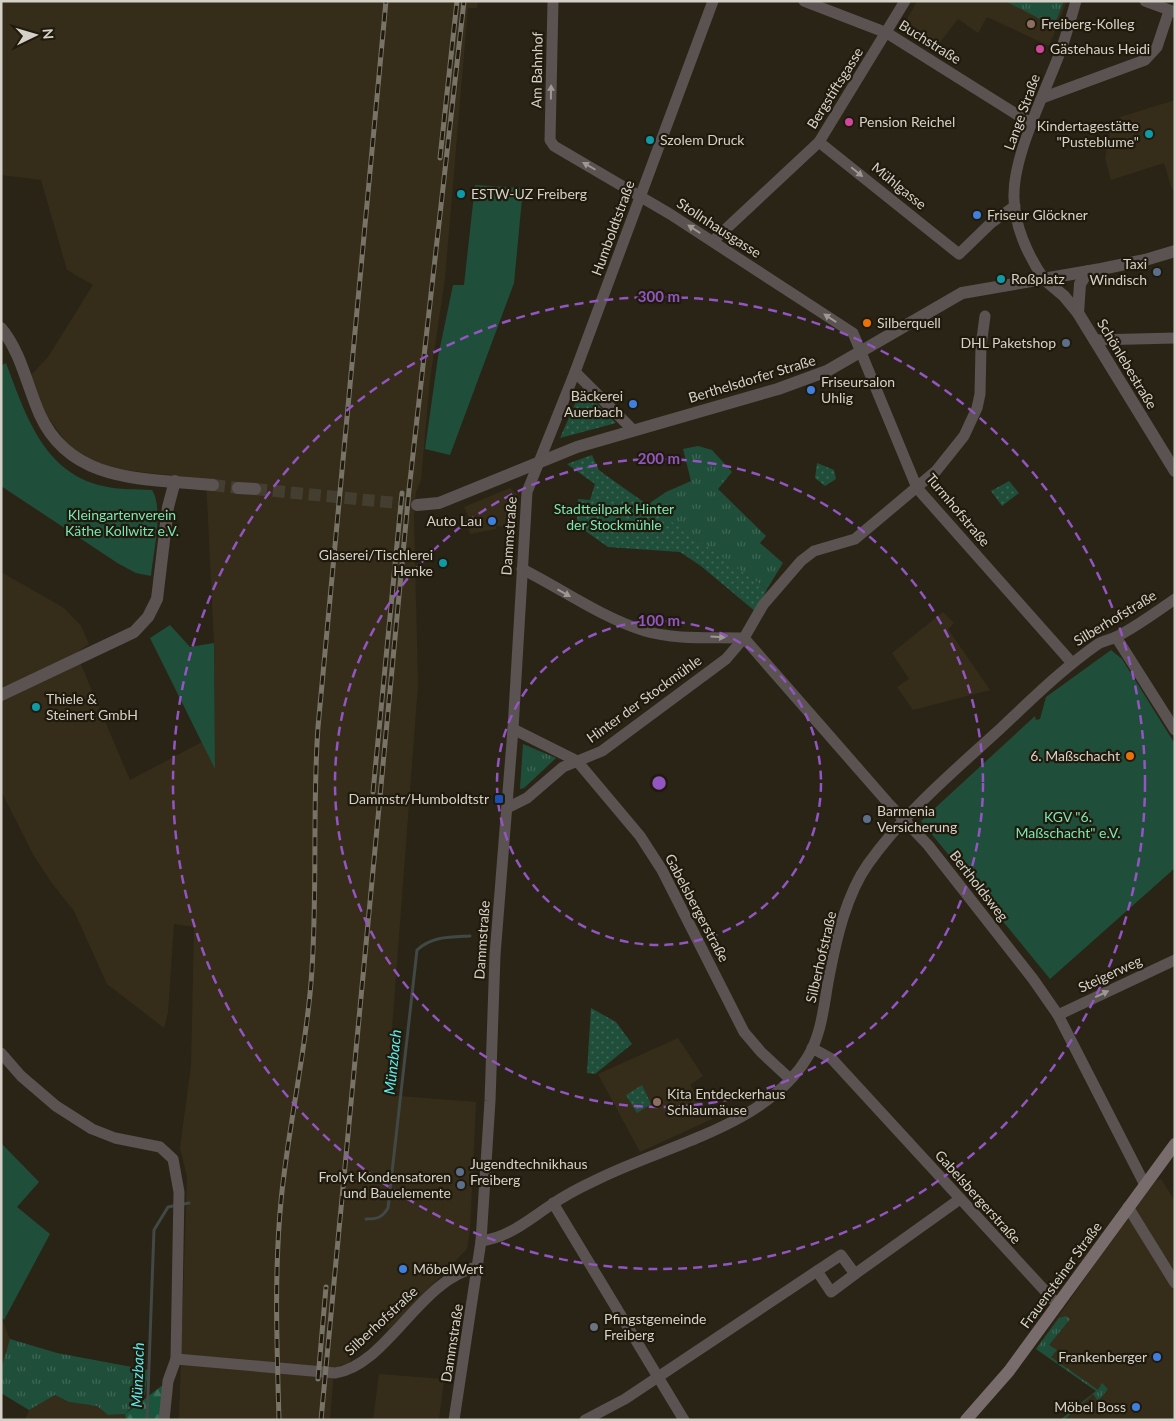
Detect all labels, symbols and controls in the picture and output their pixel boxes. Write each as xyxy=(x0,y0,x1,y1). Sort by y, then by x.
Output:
north arrow xyxy=(10,10,60,60)
place label: Freiberg-Kolleg xyxy=(1041,15,1135,32)
street label: Buchstraße xyxy=(896,16,964,67)
marker: Freiberg-Kolleg xyxy=(1025,18,1037,30)
text: N xyxy=(40,28,57,40)
street label: Am Bahnhof xyxy=(527,31,546,108)
place label: Gästehaus Heidi xyxy=(1050,40,1150,57)
marker: Gästehaus Heidi xyxy=(1034,43,1046,55)
street label: Bergstiftsgasse xyxy=(803,44,866,132)
street label: Lange Straße xyxy=(1000,71,1043,152)
one-way arrow xyxy=(547,83,555,99)
place label: Pension Reichel xyxy=(859,113,955,130)
marker: Pension Reichel xyxy=(843,116,855,128)
place label: Kindertagestätte "Pusteblume" xyxy=(1037,117,1139,150)
marker: Kindertagestätte "Pusteblume" xyxy=(1143,128,1155,140)
place label: Szolem Druck xyxy=(660,131,745,148)
marker: Szolem Druck xyxy=(644,134,656,146)
street label: Mühlgasse xyxy=(868,158,930,213)
one-way arrow xyxy=(582,162,595,171)
one-way arrow xyxy=(850,167,863,178)
street label: Humboldtstraße xyxy=(587,178,638,278)
place label: ESTW-UZ Freiberg xyxy=(471,185,587,202)
marker: ESTW-UZ Freiberg xyxy=(455,188,467,200)
street label: Stollnhausgasse xyxy=(674,194,765,261)
place label: Friseur Glöckner xyxy=(987,206,1088,223)
marker: Friseur Glöckner xyxy=(971,209,983,221)
one-way arrow xyxy=(687,224,700,234)
place label: Taxi Windisch xyxy=(1090,255,1147,288)
marker: Taxi Windisch xyxy=(1151,266,1163,278)
place label: Roßplatz xyxy=(1011,270,1065,287)
marker: Roßplatz xyxy=(995,273,1007,285)
text: 300 m xyxy=(638,287,680,305)
one-way arrow xyxy=(823,313,836,323)
place label: Silberquell xyxy=(877,314,941,331)
street label: Schönlebestraße xyxy=(1094,316,1161,412)
marker: Silberquell xyxy=(861,317,873,329)
place label: DHL Paketshop xyxy=(960,334,1056,351)
marker: DHL Paketshop xyxy=(1060,337,1072,349)
street label: Berthelsdorfer Straße xyxy=(686,351,818,406)
place label: Friseursalon Uhlig xyxy=(821,373,895,406)
marker: Friseursalon Uhlig xyxy=(805,384,817,396)
place label: Bäckerei Auerbach xyxy=(564,387,623,420)
marker: Bäckerei Auerbach xyxy=(627,398,639,410)
text: 200 m xyxy=(638,449,680,467)
street label: Turmhofstraße xyxy=(923,470,994,550)
street label: Dammstraße xyxy=(497,496,520,576)
park label: Stadtteilpark Hinter der Stockmühle xyxy=(554,500,674,533)
park label: Kleingartenverein Käthe Kollwitz e.V. xyxy=(65,506,179,539)
place label: Auto Lau xyxy=(426,512,482,529)
marker: Auto Lau xyxy=(486,515,498,527)
place label: Glaserei/Tischlerei Henke xyxy=(319,546,433,579)
marker: Glaserei/Tischlerei Henke xyxy=(437,557,449,569)
street label: Silberhofstraße xyxy=(1070,586,1159,649)
one-way arrow xyxy=(557,589,572,597)
text: 100 m xyxy=(638,611,680,629)
one-way arrow xyxy=(710,633,726,641)
street label: Hinter der Stockmühle xyxy=(583,651,704,746)
place label: Thiele & Steinert GmbH xyxy=(46,690,138,723)
marker: Thiele & Steinert GmbH xyxy=(30,701,42,713)
place label: 6. Maßschacht xyxy=(1030,747,1120,764)
marker: 6. Maßschacht xyxy=(1124,750,1136,762)
centre of rings xyxy=(650,774,668,792)
place label: Dammstr/Humboldtstr xyxy=(349,790,489,807)
marker: Dammstr/Humboldtstr xyxy=(493,793,505,805)
place label: Barmenia Versicherung xyxy=(877,802,957,835)
park label: KGV "6. Maßschacht" e.V. xyxy=(1016,808,1120,841)
marker: Barmenia Versicherung xyxy=(861,813,873,825)
street label: Bertholdsweg xyxy=(947,847,1012,924)
street label: Gabelsbergerstraße xyxy=(662,851,733,965)
street label: Dammstraße xyxy=(470,900,493,980)
street label: Silberhofstraße xyxy=(802,909,839,1004)
street label: Steigerweg xyxy=(1075,951,1144,996)
one-way arrow xyxy=(1095,990,1109,998)
water label: Münzbach xyxy=(380,1028,404,1095)
place label: Kita Entdeckerhaus Schlaumäuse xyxy=(667,1085,786,1118)
marker: Kita Entdeckerhaus Schlaumäuse xyxy=(651,1096,663,1108)
street label: Gabelsbergerstraße xyxy=(932,1146,1025,1247)
place label: Jugendtechnikhaus Freiberg xyxy=(470,1155,588,1188)
marker: Jugendtechnikhaus Freiberg xyxy=(454,1166,466,1178)
place label: Frolyt Kondensatoren und Bauelemente xyxy=(318,1168,451,1201)
marker: Frolyt Kondensatoren und Bauelemente xyxy=(455,1179,467,1191)
street label: Frauensteiner Straße xyxy=(1016,1218,1105,1331)
place label: MöbelWert xyxy=(413,1260,483,1277)
marker: MöbelWert xyxy=(397,1263,409,1275)
street label: Silberhofstraße xyxy=(341,1283,421,1359)
street label: Dammstraße xyxy=(437,1303,466,1383)
place label: Pfingstgemeinde Freiberg xyxy=(604,1310,706,1343)
marker: Pfingstgemeinde Freiberg xyxy=(588,1321,600,1333)
water label: Münzbach xyxy=(127,1342,147,1408)
place label: Frankenberger xyxy=(1058,1348,1147,1365)
marker: Frankenberger xyxy=(1151,1351,1163,1363)
place label: Möbel Boss xyxy=(1054,1398,1126,1415)
marker: Möbel Boss xyxy=(1130,1401,1142,1413)

